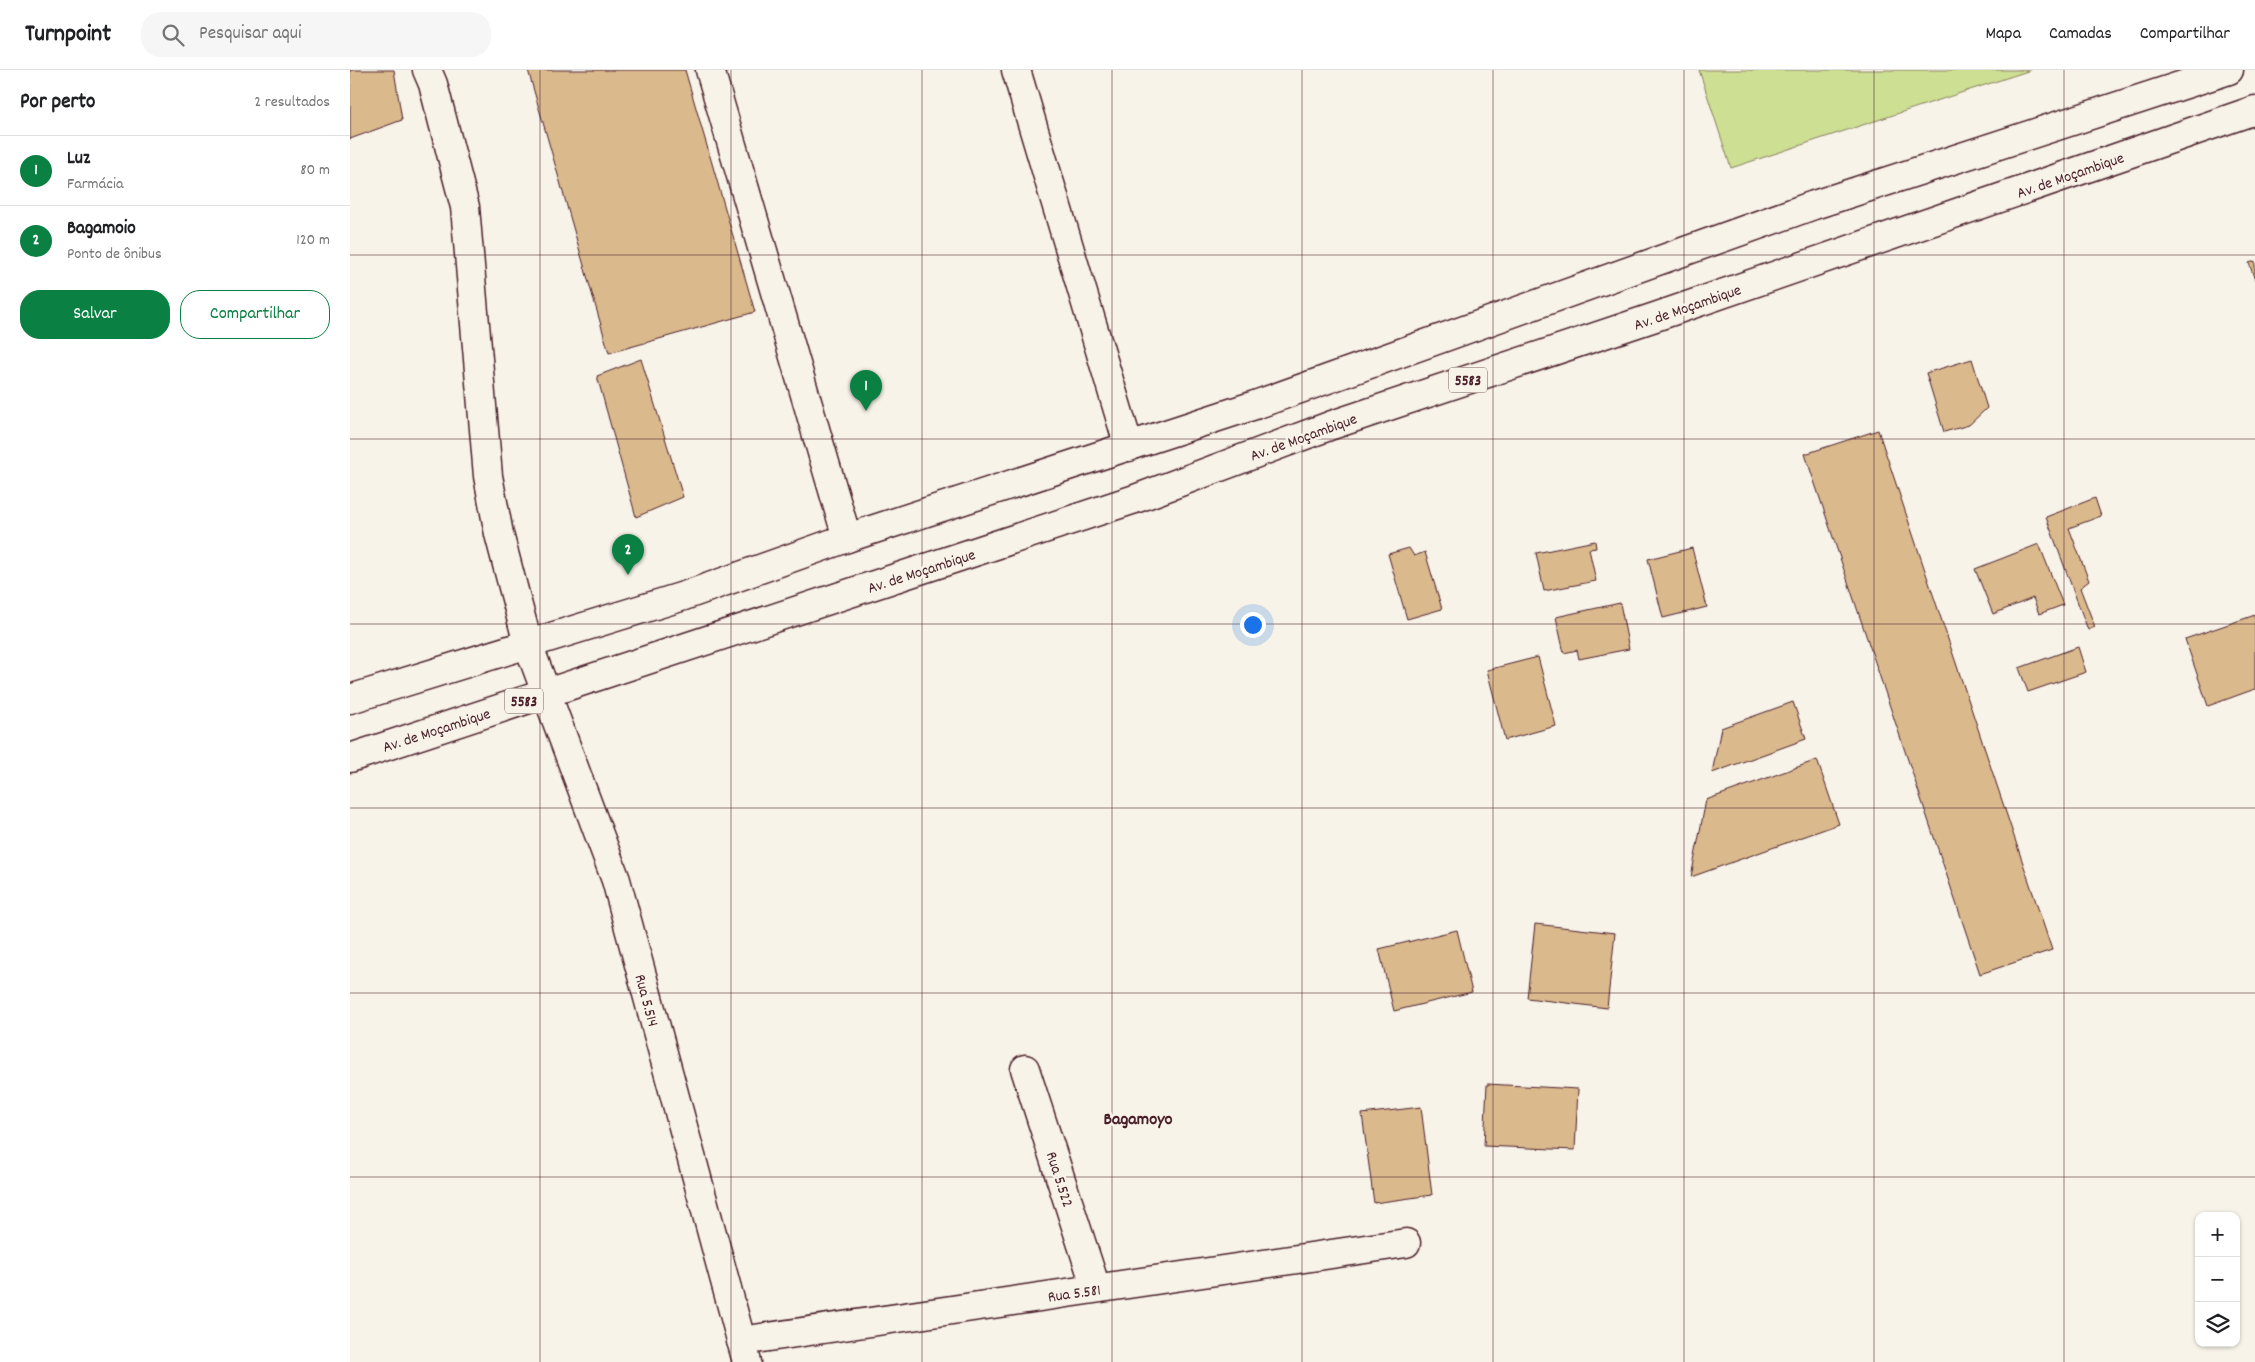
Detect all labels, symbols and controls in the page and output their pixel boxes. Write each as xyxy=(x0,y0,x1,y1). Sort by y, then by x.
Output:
search box xyxy=(141,12,491,57)
text: Turnpoint xyxy=(25,18,111,52)
icon: search xyxy=(159,21,187,49)
text: Pesquisar aqui xyxy=(199,21,301,48)
text: Mapa xyxy=(1985,22,2021,47)
text: Camadas xyxy=(2049,22,2112,47)
text: Compartilhar xyxy=(2140,22,2230,47)
text: Por perto xyxy=(20,88,95,118)
text: 2 resultados xyxy=(254,91,330,114)
text: Luz xyxy=(67,146,90,173)
street label: Av. de Moçambique xyxy=(2014,147,2128,206)
text: 1 xyxy=(34,159,38,182)
text: 80 m xyxy=(300,159,330,182)
text: Farmácia xyxy=(67,173,123,196)
text: Bagamoio xyxy=(67,216,136,243)
text: 2 xyxy=(33,229,40,252)
text: 120 m xyxy=(296,229,330,252)
text: Ponto de ônibus xyxy=(67,243,162,266)
street label: Av. de Moçambique xyxy=(1631,279,1745,338)
button: Salvar xyxy=(20,290,170,339)
button: Compartilhar xyxy=(180,290,330,339)
road number: 5583 xyxy=(1449,368,1487,392)
pin: 1 xyxy=(850,370,882,411)
street label: Av. de Moçambique xyxy=(1247,408,1361,468)
pin: 2 xyxy=(612,534,644,575)
street label: Av. de Moçambique xyxy=(865,544,979,601)
your location xyxy=(1240,612,1266,638)
road number: 5583 xyxy=(505,688,543,714)
street label: Av. de Moçambique xyxy=(380,703,494,760)
street label: Rua 5.514 xyxy=(628,972,664,1029)
district label: Bagamoyo xyxy=(1104,1108,1172,1133)
street label: Rua 5.522 xyxy=(1039,1149,1078,1211)
map controls xyxy=(2195,1212,2240,1347)
button: + xyxy=(2195,1212,2240,1257)
button: − xyxy=(2195,1257,2240,1302)
street label: Rua 5.581 xyxy=(1046,1279,1102,1310)
button: layers xyxy=(2195,1302,2240,1347)

